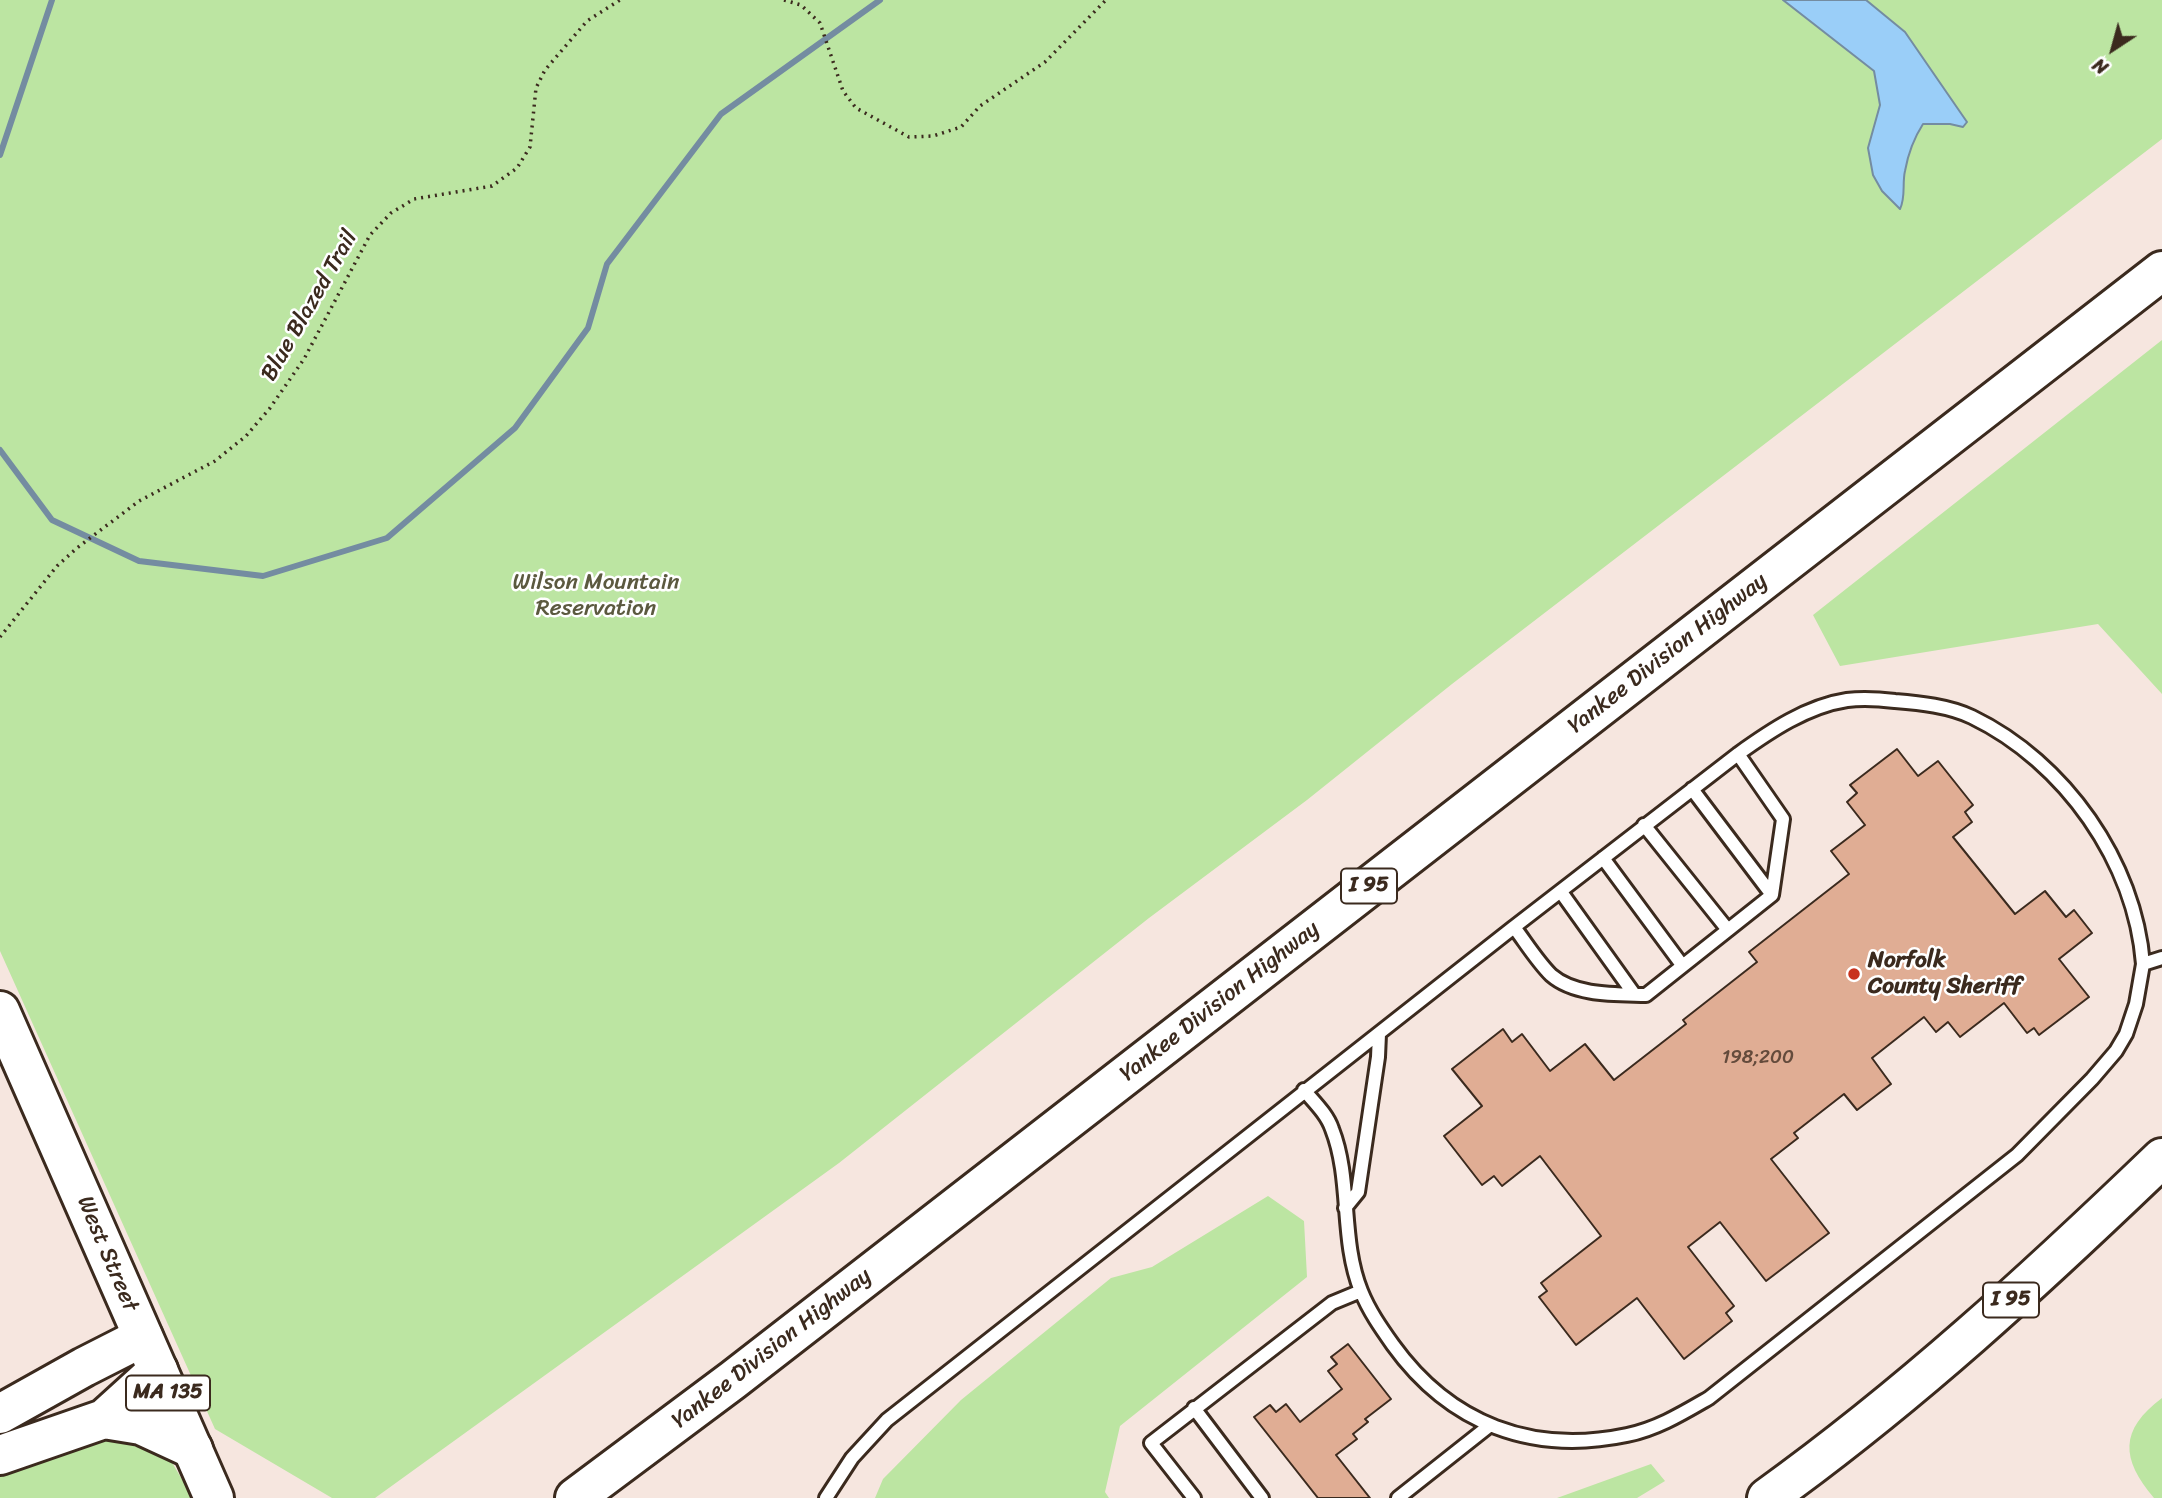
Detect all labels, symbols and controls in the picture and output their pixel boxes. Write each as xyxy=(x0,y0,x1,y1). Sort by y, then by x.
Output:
north arrow xyxy=(2078,14,2148,84)
text: N xyxy=(2085,49,2115,84)
street label: Blue Blazed Trail xyxy=(256,226,364,386)
street label: Yankee Division Highway xyxy=(1563,568,1773,740)
park label: Wilson Mountain Reservation xyxy=(513,569,679,623)
road number: I 95 xyxy=(1341,868,1397,903)
street label: Yankee Division Highway xyxy=(1115,916,1325,1088)
place label: Norfolk County Sheriff xyxy=(1868,947,2021,1001)
marker: Norfolk County Sheriff xyxy=(1846,966,1862,982)
house number: 198;200 xyxy=(1722,1047,1794,1069)
street label: West Street xyxy=(70,1192,144,1316)
street label: Yankee Division Highway xyxy=(667,1263,877,1435)
road number: I 95 xyxy=(1983,1282,2039,1318)
road number: MA 135 xyxy=(126,1376,210,1410)

